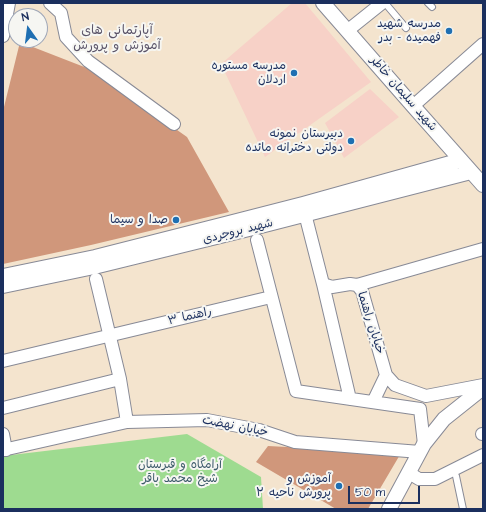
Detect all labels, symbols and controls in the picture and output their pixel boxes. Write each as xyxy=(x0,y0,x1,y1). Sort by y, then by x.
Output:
north arrow xyxy=(8,8,48,48)
text: N xyxy=(20,9,30,25)
place label: مدرسه شهید فهمیده - بدر xyxy=(377,17,441,45)
district label: آپارتمانی های آموزش و پرورش xyxy=(73,23,161,54)
marker: مدرسه شهید فهمیده - بدر xyxy=(444,26,454,36)
street label: شهید سلیمان خاطر xyxy=(366,54,440,134)
place label: مدرسه مستوره اردلان xyxy=(211,59,286,87)
marker: مدرسه مستوره اردلان xyxy=(289,68,299,78)
place label: دبیرستان نمونه دولتی دخترانه مائده xyxy=(246,127,343,155)
marker: دبیرستان نمونه دولتی دخترانه مائده xyxy=(346,136,356,146)
place label: صدا و سیما xyxy=(110,213,168,227)
marker: صدا و سیما xyxy=(171,215,181,225)
street label: شهید بروجردی xyxy=(201,216,275,248)
street label: خیابان راهنما xyxy=(353,290,387,356)
street label: راهنما ۳ xyxy=(167,305,213,329)
street label: خیابان نهضت xyxy=(201,414,269,440)
park label: آرامگاه و قبرستان شیخ محمد باقر xyxy=(138,458,222,486)
place label: آموزش و پرورش ناحیه ۲ xyxy=(256,472,331,500)
scale bar xyxy=(350,478,422,504)
marker: آموزش و پرورش ناحیه ۲ xyxy=(334,481,344,491)
text: 50 m xyxy=(355,484,385,501)

